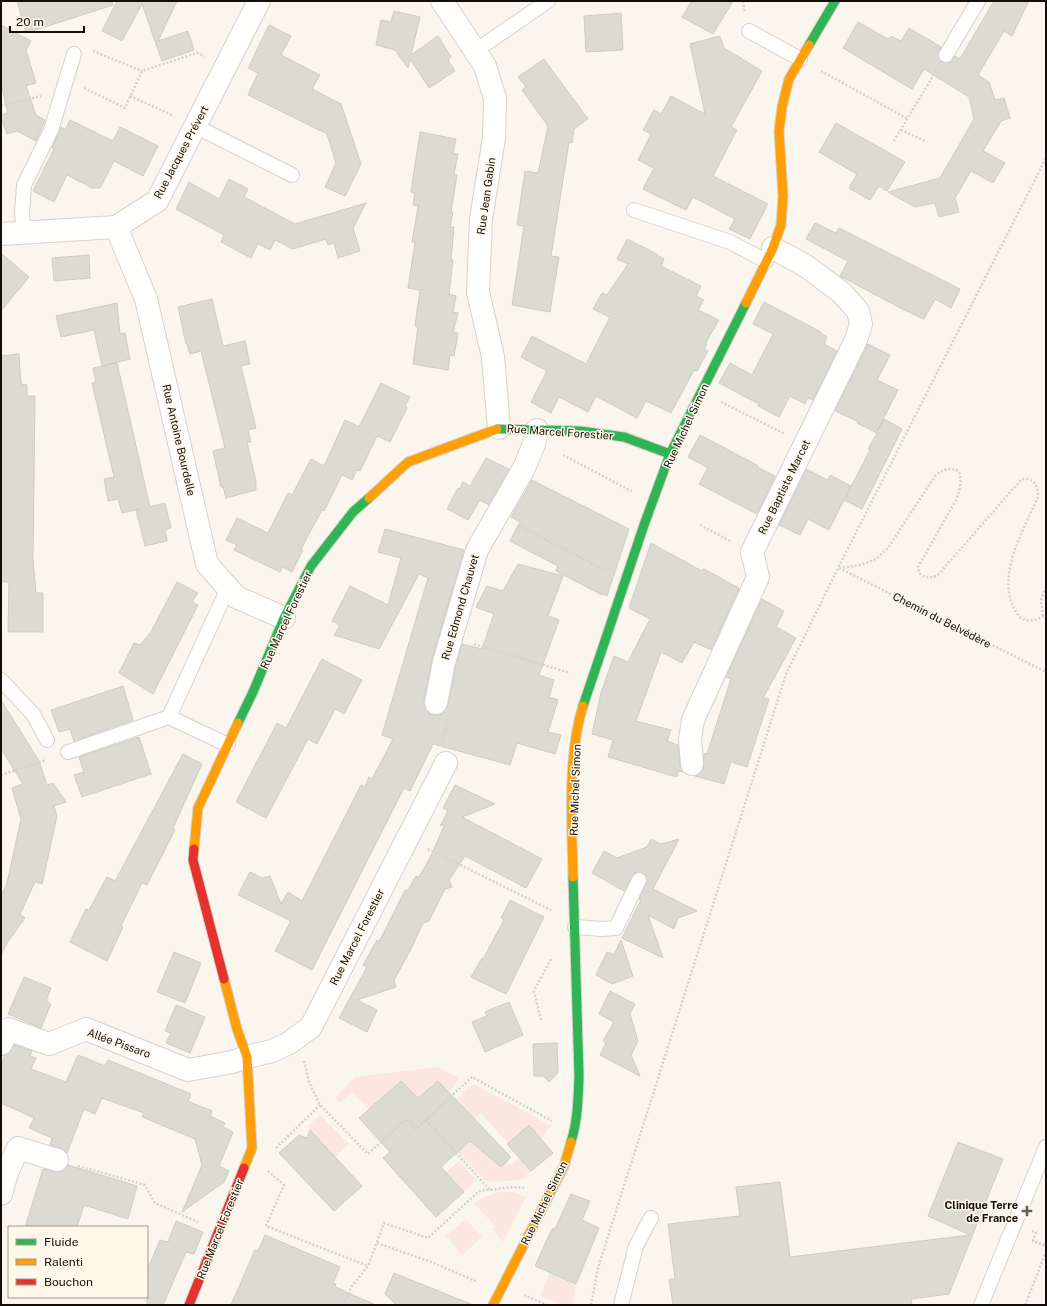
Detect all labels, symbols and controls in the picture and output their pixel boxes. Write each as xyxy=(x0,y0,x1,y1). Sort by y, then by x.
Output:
scale bar xyxy=(10,8,84,34)
text: 20 m xyxy=(16,15,44,29)
street label: Rue Jacques Prévert xyxy=(151,103,211,201)
street label: Rue Jean Gabin xyxy=(475,157,497,235)
street label: Rue Michel Simon xyxy=(661,382,711,470)
street label: Rue Antoine Bourdelle xyxy=(160,383,198,497)
street label: Rue Marcel Forestier xyxy=(506,422,614,442)
street label: Rue Baptiste Marcet xyxy=(756,438,812,536)
street label: Rue Edmond Chauvet xyxy=(439,553,481,661)
street label: Rue Marcel Forestier xyxy=(258,569,314,671)
street label: Chemin du Belvédère xyxy=(891,590,993,650)
street label: Rue Michel Simon xyxy=(567,744,583,836)
street label: Rue Marcel Forestier xyxy=(327,887,387,987)
street label: Allée Pissaro xyxy=(86,1026,152,1060)
street label: Rue Michel Simon xyxy=(518,1159,570,1247)
street label: Rue Marcel Forestier xyxy=(194,1177,246,1281)
place label: Clinique Terre de France xyxy=(944,1199,1018,1224)
marker: Clinique Terre de France xyxy=(1021,1205,1033,1217)
legend xyxy=(8,1226,148,1298)
text: Fluide xyxy=(44,1235,79,1249)
text: Ralenti xyxy=(44,1255,83,1269)
text: Bouchon xyxy=(44,1275,93,1289)

